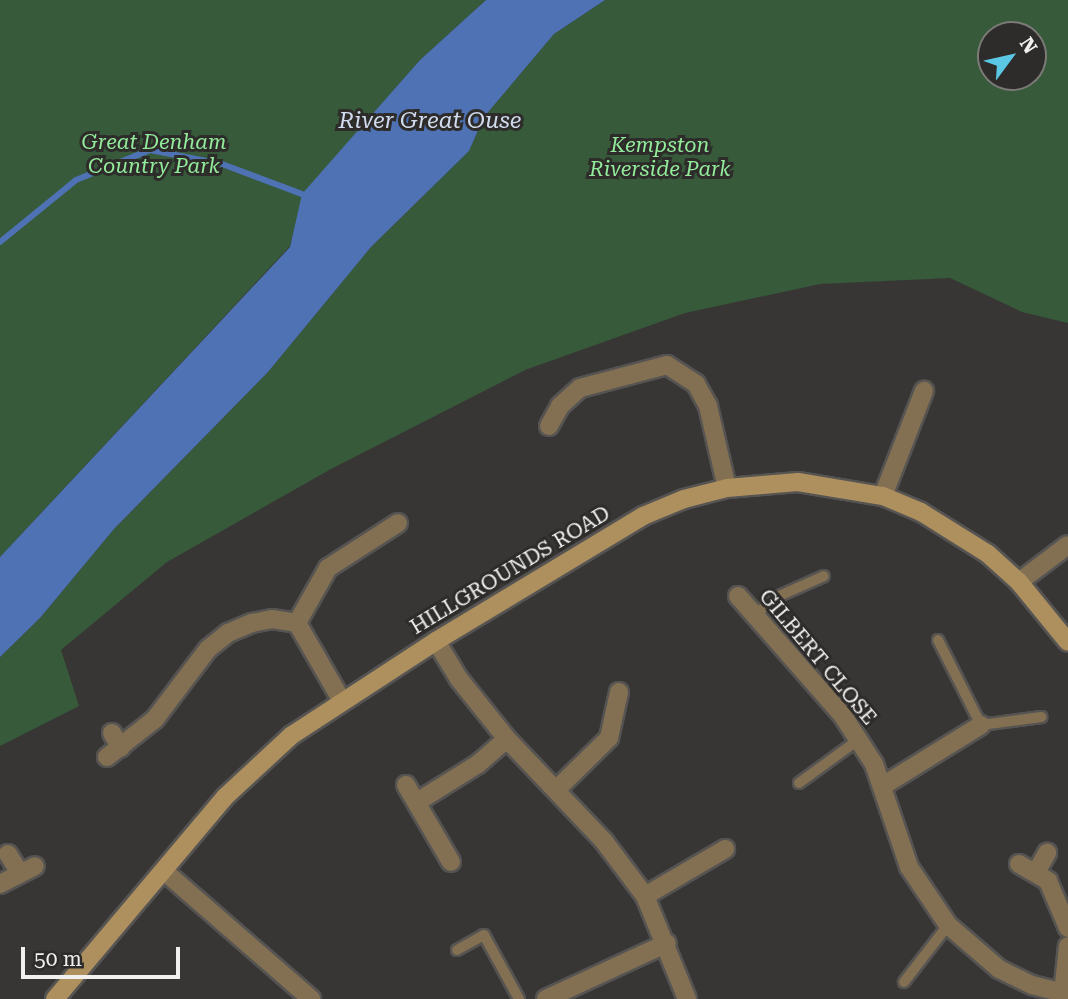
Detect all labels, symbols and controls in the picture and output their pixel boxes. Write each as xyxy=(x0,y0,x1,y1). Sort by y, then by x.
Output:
north arrow xyxy=(977,21,1047,91)
text: N xyxy=(1015,33,1042,58)
water label: River Great Ouse xyxy=(339,107,521,135)
park label: Great Denham Country Park xyxy=(82,129,226,179)
park label: Kempston Riverside Park xyxy=(589,132,731,182)
street label: HILLGROUNDS ROAD xyxy=(406,500,614,640)
street label: GILBERT CLOSE xyxy=(754,584,882,730)
scale bar xyxy=(24,932,184,976)
text: 50 m xyxy=(34,947,82,971)

